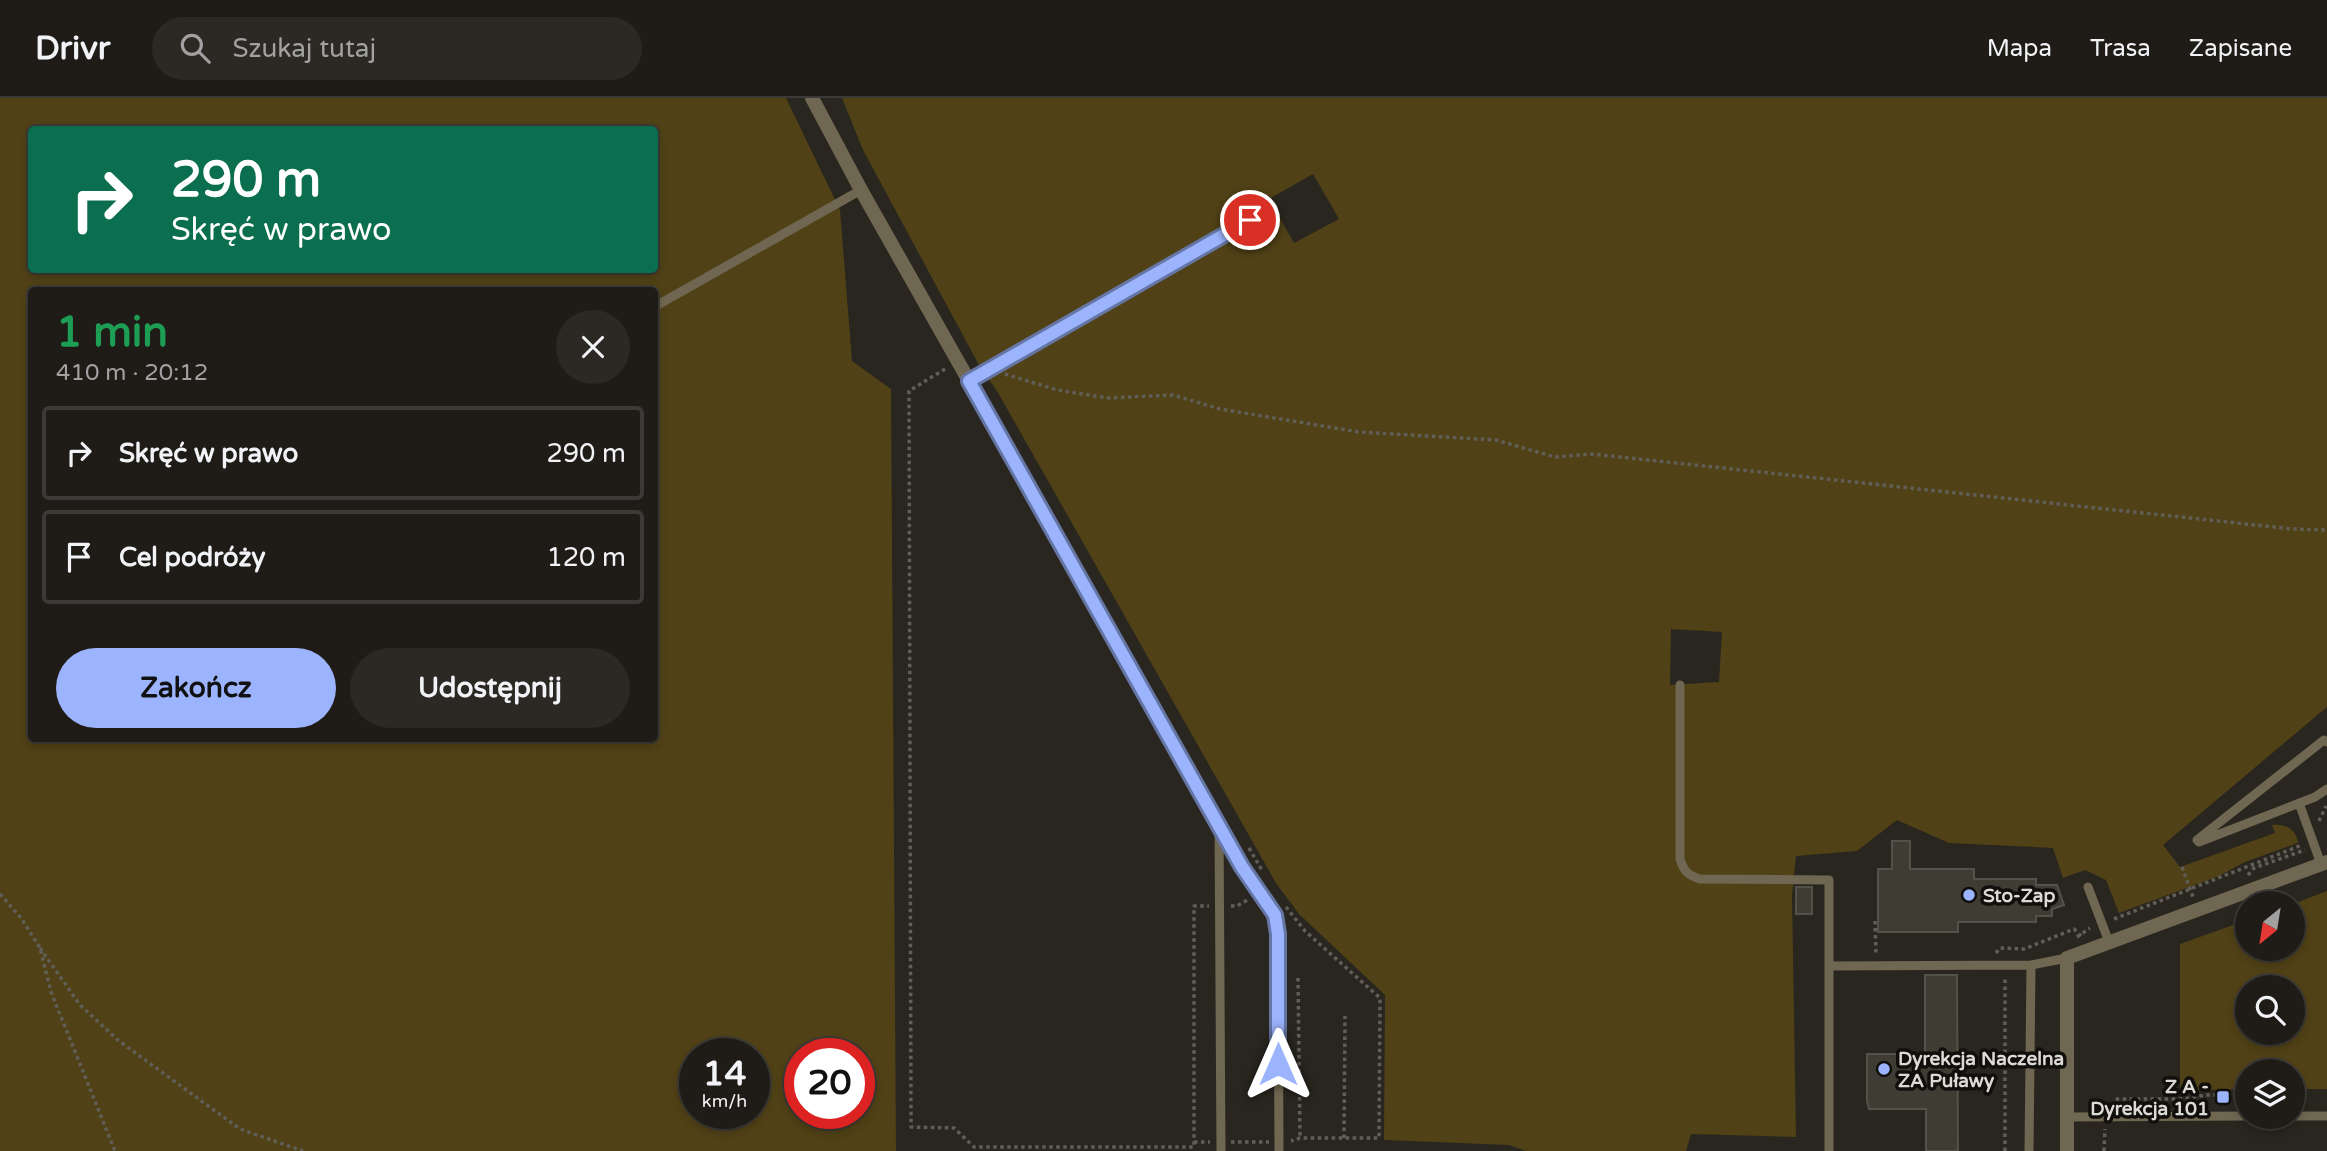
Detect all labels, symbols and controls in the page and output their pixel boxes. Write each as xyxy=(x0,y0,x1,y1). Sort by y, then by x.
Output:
search box xyxy=(152,17,642,80)
text: Drivr xyxy=(35,29,110,68)
icon: search xyxy=(176,29,214,67)
text: Szukaj tutaj xyxy=(232,33,376,64)
text: Mapa xyxy=(1987,34,2052,63)
text: Trasa xyxy=(2090,34,2151,63)
text: Zapisane xyxy=(2189,34,2292,63)
text: 290 m xyxy=(171,151,321,210)
icon: right xyxy=(56,154,147,245)
pin xyxy=(1220,190,1280,250)
icon: arrive xyxy=(1231,201,1269,239)
text: Skręć w prawo xyxy=(171,211,392,249)
text: 1 min xyxy=(56,307,168,358)
button: close xyxy=(556,310,630,384)
text: 410 m · 20:12 xyxy=(56,359,208,387)
icon: right xyxy=(60,434,98,472)
text: Skręć w prawo xyxy=(119,438,298,469)
text: 290 m xyxy=(546,438,626,469)
icon: arrive xyxy=(60,538,98,576)
text: Cel podróży xyxy=(119,542,266,573)
text: 120 m xyxy=(546,542,626,573)
button: Zakończ xyxy=(56,648,336,728)
button: Udostępnij xyxy=(350,648,630,728)
place label: Sto-Zap xyxy=(1983,885,2056,908)
marker: Sto-Zap xyxy=(1961,887,1977,903)
north arrow xyxy=(2235,891,2305,961)
map controls xyxy=(2235,891,2305,1129)
button: search xyxy=(2235,975,2305,1045)
position arrow xyxy=(1241,1027,1315,1101)
speed limit sign: 20 xyxy=(784,1038,875,1129)
place label: Dyrekcja Naczelna ZA Puławy xyxy=(1898,1048,2064,1093)
text: 14 xyxy=(703,1053,746,1095)
button: layers xyxy=(2235,1059,2305,1129)
marker: Dyrekcja Naczelna ZA Puławy xyxy=(1876,1061,1892,1077)
place label: Z A - Dyrekcja 101 xyxy=(2090,1076,2209,1121)
marker: Z A - Dyrekcja 101 xyxy=(2215,1089,2231,1105)
text: km/h xyxy=(702,1090,747,1112)

